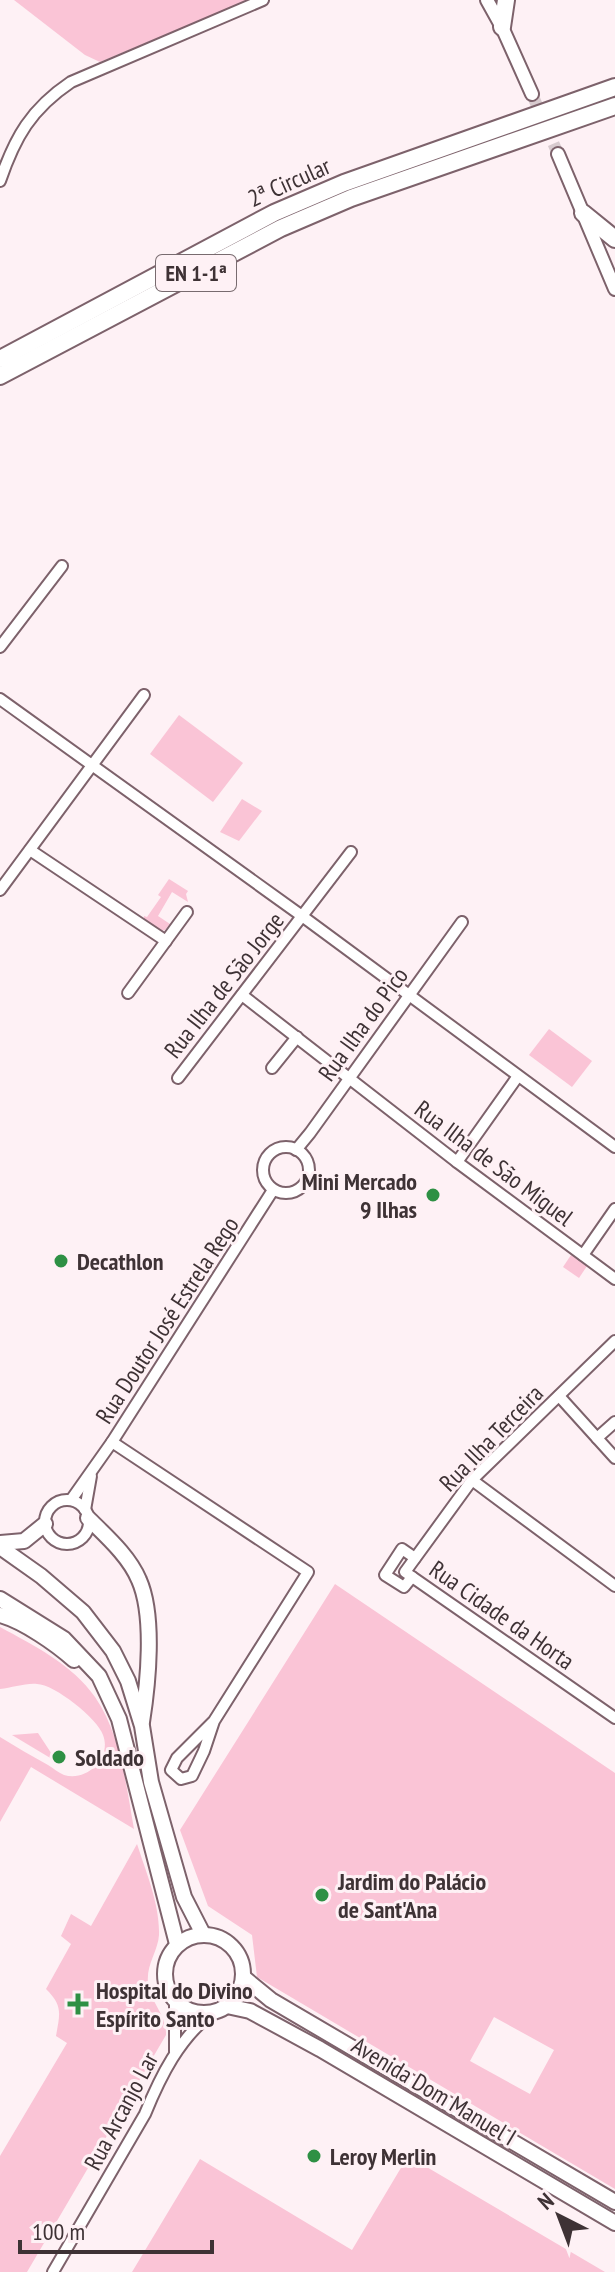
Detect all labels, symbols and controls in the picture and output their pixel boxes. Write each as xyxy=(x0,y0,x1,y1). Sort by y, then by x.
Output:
street label: 2ª Circular xyxy=(243,150,335,214)
road number: EN 1-1ª xyxy=(156,255,236,291)
street label: Rua Ilha de São Jorge xyxy=(157,906,291,1064)
street label: Rua Ilha do Pico xyxy=(311,961,415,1087)
street label: Rua Ilha de São Miguel xyxy=(409,1093,580,1233)
place label: Mini Mercado 9 Ilhas xyxy=(302,1166,417,1225)
marker: Mini Mercado 9 Ilhas xyxy=(424,1186,442,1204)
street label: Rua Doutor José Estrela Rego xyxy=(88,1211,246,1429)
place label: Decathlon xyxy=(77,1246,163,1277)
marker: Decathlon xyxy=(52,1252,70,1270)
street label: Rua Ilha Terceira xyxy=(432,1378,550,1498)
street label: Rua Cidade da Horta xyxy=(424,1554,580,1676)
place label: Soldado xyxy=(75,1742,144,1773)
marker: Soldado xyxy=(50,1748,68,1766)
place label: Jardim do Palácio de Sant'Ana xyxy=(337,1866,486,1925)
marker: Jardim do Palácio de Sant'Ana xyxy=(313,1886,331,1904)
place label: Hospital do Divino Espírito Santo xyxy=(96,1975,253,2034)
marker: Hospital do Divino Espírito Santo xyxy=(67,1993,89,2015)
street label: Avenida Dom Manuel I xyxy=(346,2030,522,2152)
street label: Rua Arcanjo Lar xyxy=(77,2046,165,2175)
place label: Leroy Merlin xyxy=(330,2141,436,2172)
marker: Leroy Merlin xyxy=(305,2147,323,2165)
north arrow xyxy=(519,2176,599,2256)
text: N xyxy=(532,2187,559,2216)
scale bar xyxy=(20,2204,212,2254)
text: 100 m xyxy=(32,2216,85,2247)

